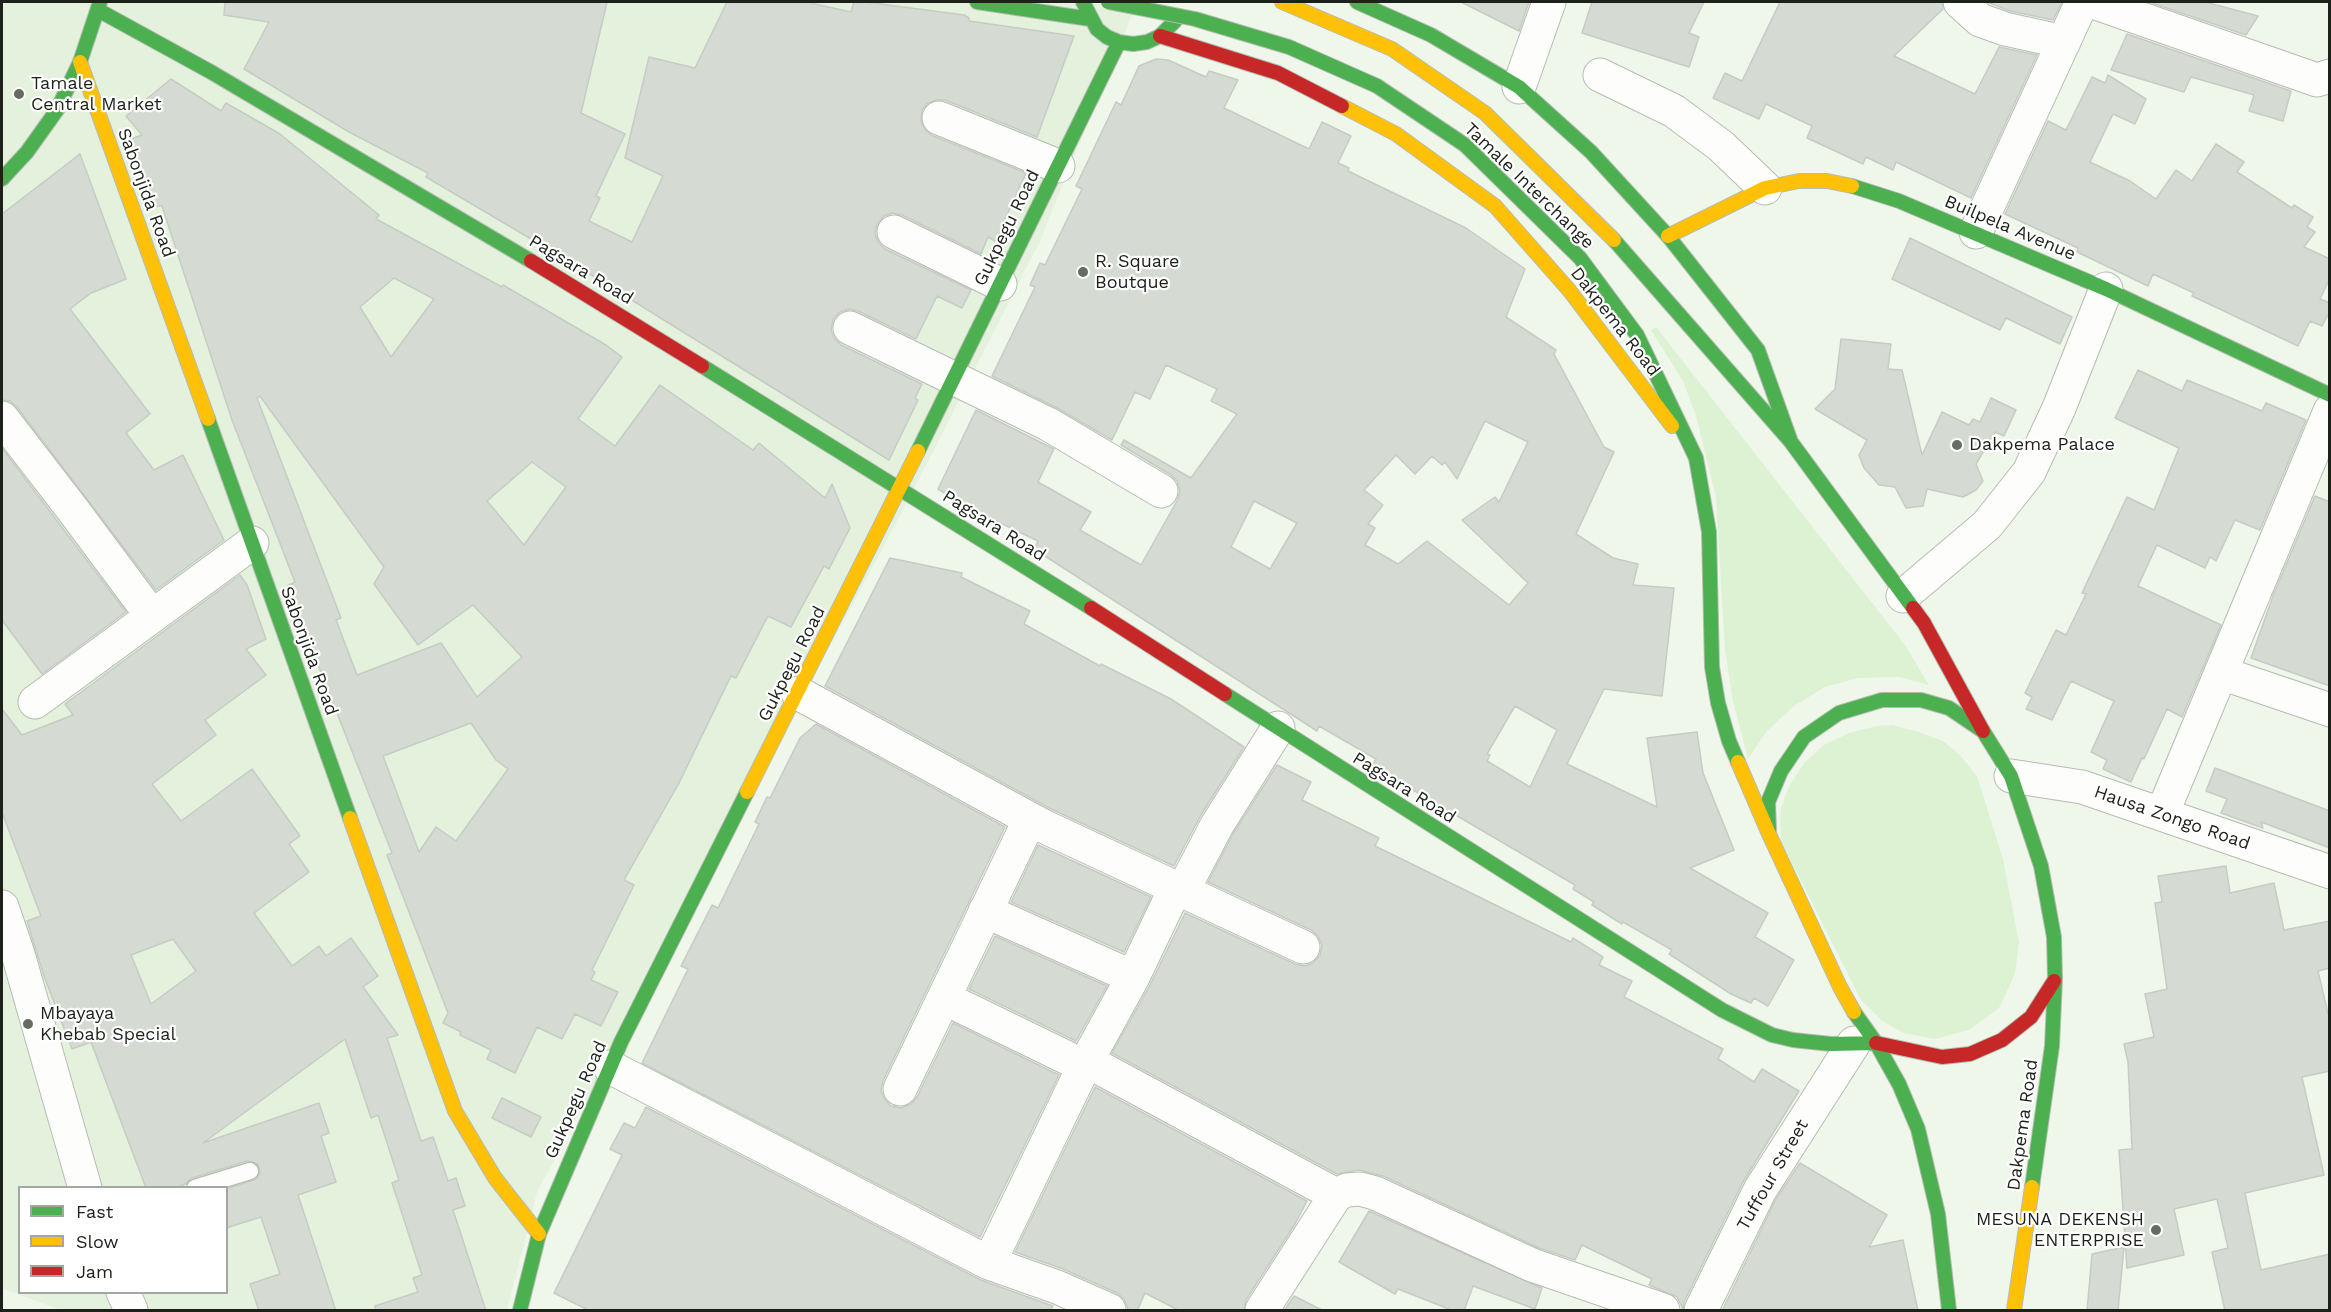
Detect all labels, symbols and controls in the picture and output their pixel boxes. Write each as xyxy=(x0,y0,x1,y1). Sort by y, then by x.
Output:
place label: Tamale Central Market xyxy=(31,73,162,116)
marker: Tamale Central Market xyxy=(12,87,26,101)
street label: Tamale Interchange xyxy=(1460,118,1598,254)
street label: Sabonjida Road xyxy=(113,125,179,261)
street label: Gukpegu Road xyxy=(970,166,1044,290)
street label: Builpela Avenue xyxy=(1941,191,2079,265)
street label: Pagsara Road xyxy=(525,230,637,310)
place label: R. Square Boutque xyxy=(1095,251,1179,294)
street label: Dakpema Road xyxy=(1566,263,1664,381)
marker: R. Square Boutque xyxy=(1076,265,1090,279)
place label: Dakpema Palace xyxy=(1969,434,2115,456)
marker: Dakpema Palace xyxy=(1950,438,1964,452)
street label: Pagsara Road xyxy=(938,486,1050,566)
street label: Sabonjida Road xyxy=(276,583,342,719)
street label: Gukpegu Road xyxy=(754,603,830,725)
street label: Pagsara Road xyxy=(1348,748,1460,828)
street label: Hausa Zongo Road xyxy=(2091,781,2253,855)
place label: Mbayaya Khebab Special xyxy=(40,1003,176,1046)
marker: Mbayaya Khebab Special xyxy=(21,1017,35,1031)
street label: Gukpegu Road xyxy=(540,1038,612,1162)
street label: Dakpema Road xyxy=(2003,1058,2043,1192)
street label: Tuffour Street xyxy=(1733,1116,1813,1234)
legend xyxy=(18,1186,228,1294)
text: Fast xyxy=(76,1201,113,1222)
place label: MESUNA DEKENSH ENTERPRISE xyxy=(1976,1209,2144,1252)
marker: MESUNA DEKENSH ENTERPRISE xyxy=(2149,1223,2163,1237)
text: Slow xyxy=(76,1231,119,1252)
text: Jam xyxy=(76,1261,113,1282)

